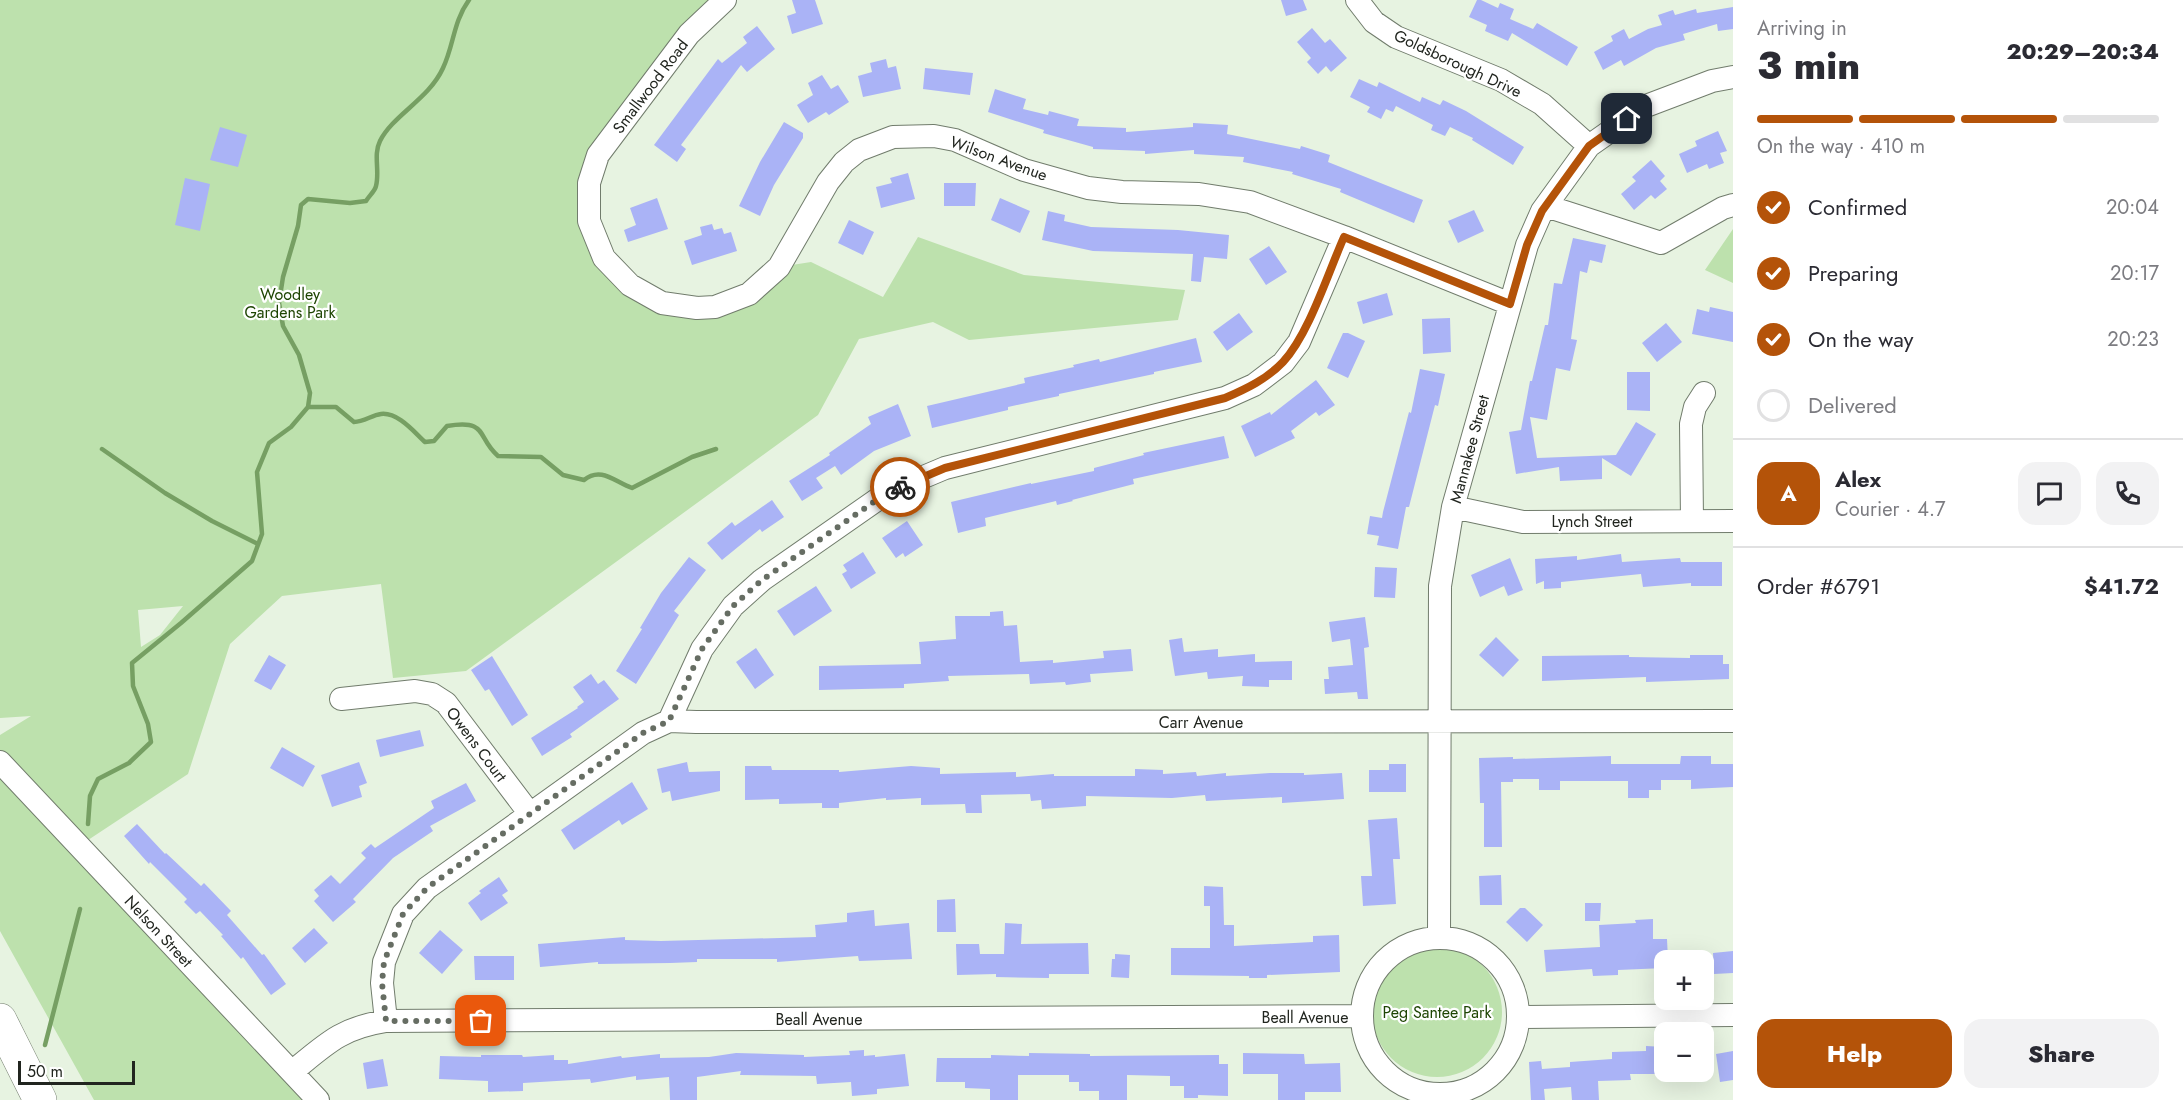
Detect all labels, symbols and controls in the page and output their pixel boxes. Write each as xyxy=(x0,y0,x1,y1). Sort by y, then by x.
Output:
text: Arriving in xyxy=(1757,14,1847,43)
street label: Goldsborough Drive xyxy=(1390,24,1525,103)
street label: Smallwood Road xyxy=(607,34,694,138)
text: 20:29–20:34 xyxy=(2006,35,2159,67)
text: 3 min xyxy=(1757,37,1860,94)
pin xyxy=(1601,93,1652,144)
icon: home xyxy=(1610,102,1643,135)
street label: Wilson Avenue xyxy=(947,130,1051,187)
text: On the way · 410 m xyxy=(1757,132,1925,161)
icon: check xyxy=(1757,191,1790,224)
text: Confirmed xyxy=(1808,191,1907,223)
text: 20:04 xyxy=(2106,193,2159,222)
icon: check xyxy=(1757,257,1790,290)
text: Preparing xyxy=(1808,257,1899,289)
text: 20:17 xyxy=(2110,259,2159,288)
park label: Woodley Gardens Park xyxy=(244,283,337,324)
icon: check xyxy=(1757,323,1790,356)
text: On the way xyxy=(1808,323,1913,355)
text: 20:23 xyxy=(2107,325,2159,354)
text: Delivered xyxy=(1808,389,1897,421)
street label: Mannakee Street xyxy=(1444,392,1495,506)
courier xyxy=(870,457,930,517)
button: chat xyxy=(2018,462,2081,525)
button: phone xyxy=(2096,462,2159,525)
text: Alex xyxy=(1835,463,1881,495)
icon: bike xyxy=(884,471,917,504)
text: A xyxy=(1780,477,1797,509)
text: Courier · 4.7 xyxy=(1835,495,1946,524)
street label: Lynch Street xyxy=(1552,510,1633,533)
text: Order #6791 xyxy=(1757,570,1880,602)
text: $41.72 xyxy=(2084,570,2159,602)
street label: Owens Court xyxy=(441,702,513,787)
street label: Carr Avenue xyxy=(1159,711,1243,734)
street label: Nelson Street xyxy=(119,890,198,973)
map controls xyxy=(1654,950,1714,1082)
button: + xyxy=(1654,950,1714,1010)
pin xyxy=(455,995,506,1046)
park label: Peg Santee Park xyxy=(1383,1001,1492,1024)
icon: bag xyxy=(464,1004,497,1037)
street label: Beall Avenue xyxy=(1262,1006,1348,1029)
street label: Beall Avenue xyxy=(776,1008,862,1031)
button: Help xyxy=(1757,1019,1952,1088)
button: Share xyxy=(1964,1019,2159,1088)
button: − xyxy=(1654,1022,1714,1082)
scale bar xyxy=(18,1058,135,1086)
text: 50 m xyxy=(27,1060,63,1083)

